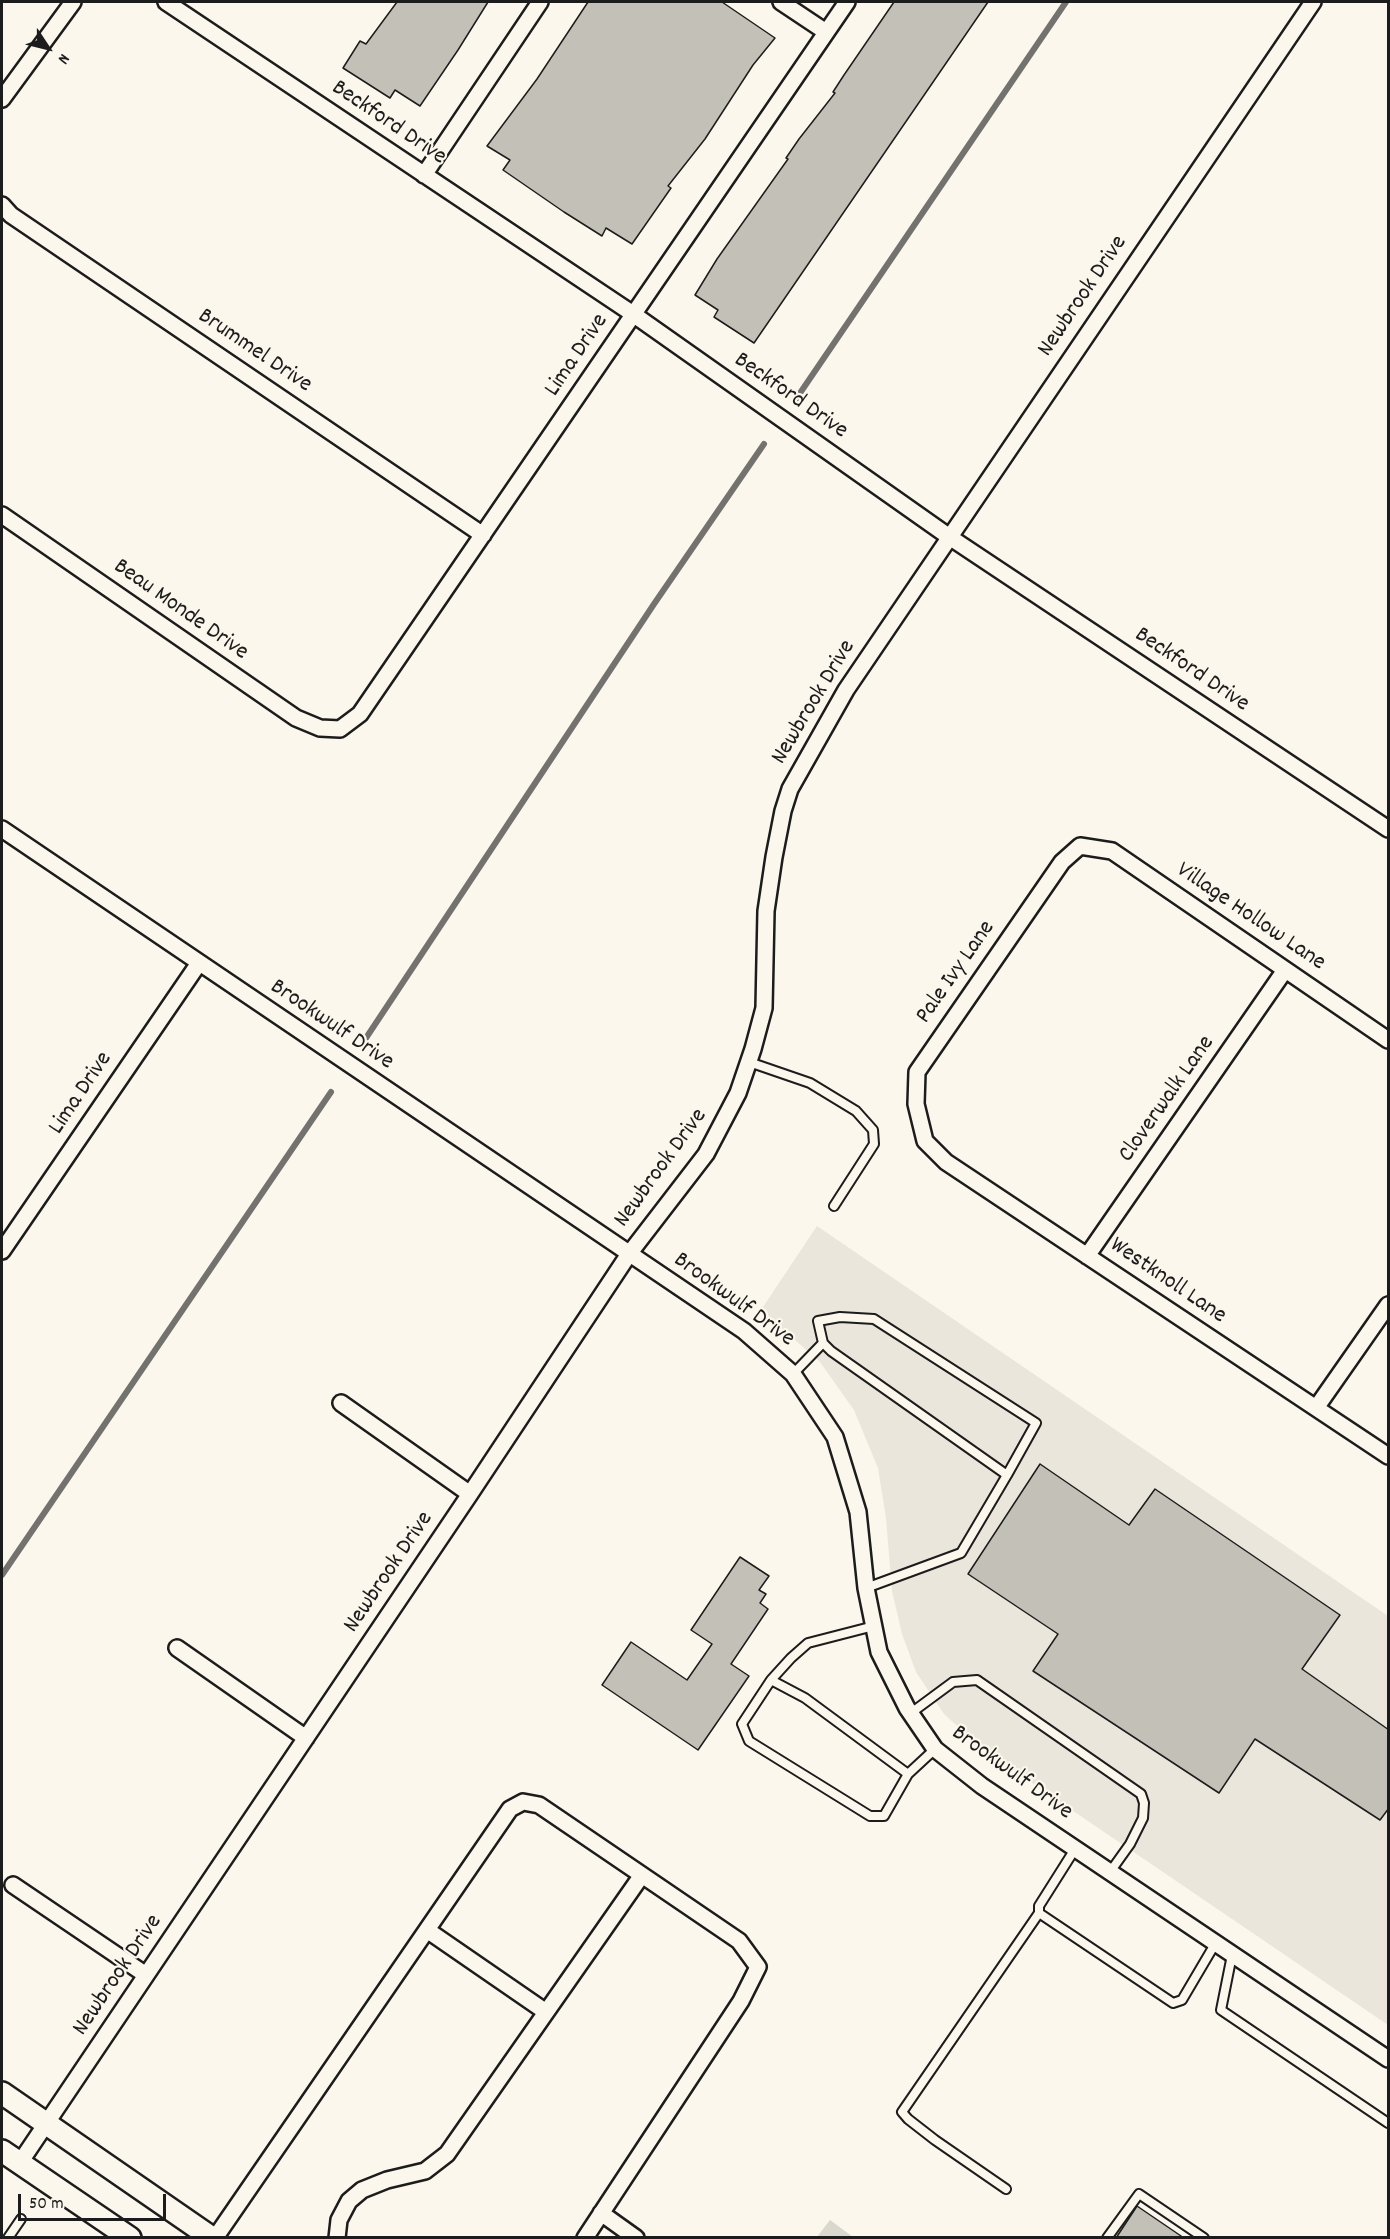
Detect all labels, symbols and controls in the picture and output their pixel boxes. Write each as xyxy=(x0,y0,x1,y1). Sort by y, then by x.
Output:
north arrow xyxy=(18,18,78,78)
text: N xyxy=(51,49,75,68)
street label: Beckford Drive xyxy=(325,75,451,173)
street label: Newbrook Drive xyxy=(1033,231,1135,363)
street label: Brummel Drive xyxy=(191,303,317,401)
street label: Lima Drive xyxy=(540,309,616,403)
street label: Beckford Drive xyxy=(727,347,853,447)
street label: Beau Monde Drive xyxy=(107,554,253,668)
street label: Beckford Drive xyxy=(1128,622,1254,720)
street label: Newbrook Drive xyxy=(767,636,863,770)
street label: Village Hollow Lane xyxy=(1170,857,1330,979)
street label: Pale Ivy Lane xyxy=(911,916,1003,1030)
street label: Brookwulf Drive xyxy=(264,974,398,1078)
street label: Cloverwalk Lane xyxy=(1114,1031,1222,1169)
street label: Lima Drive xyxy=(44,1047,120,1141)
street label: Newbrook Drive xyxy=(609,1104,715,1234)
street label: Westknoll Lane xyxy=(1103,1232,1231,1332)
street label: Brookwulf Drive xyxy=(667,1247,799,1355)
street label: Newbrook Drive xyxy=(339,1507,441,1639)
street label: Brookwulf Drive xyxy=(945,1720,1077,1828)
street label: Newbrook Drive xyxy=(68,1910,170,2042)
scale bar xyxy=(21,2182,170,2220)
text: 50 m xyxy=(29,2192,64,2217)

